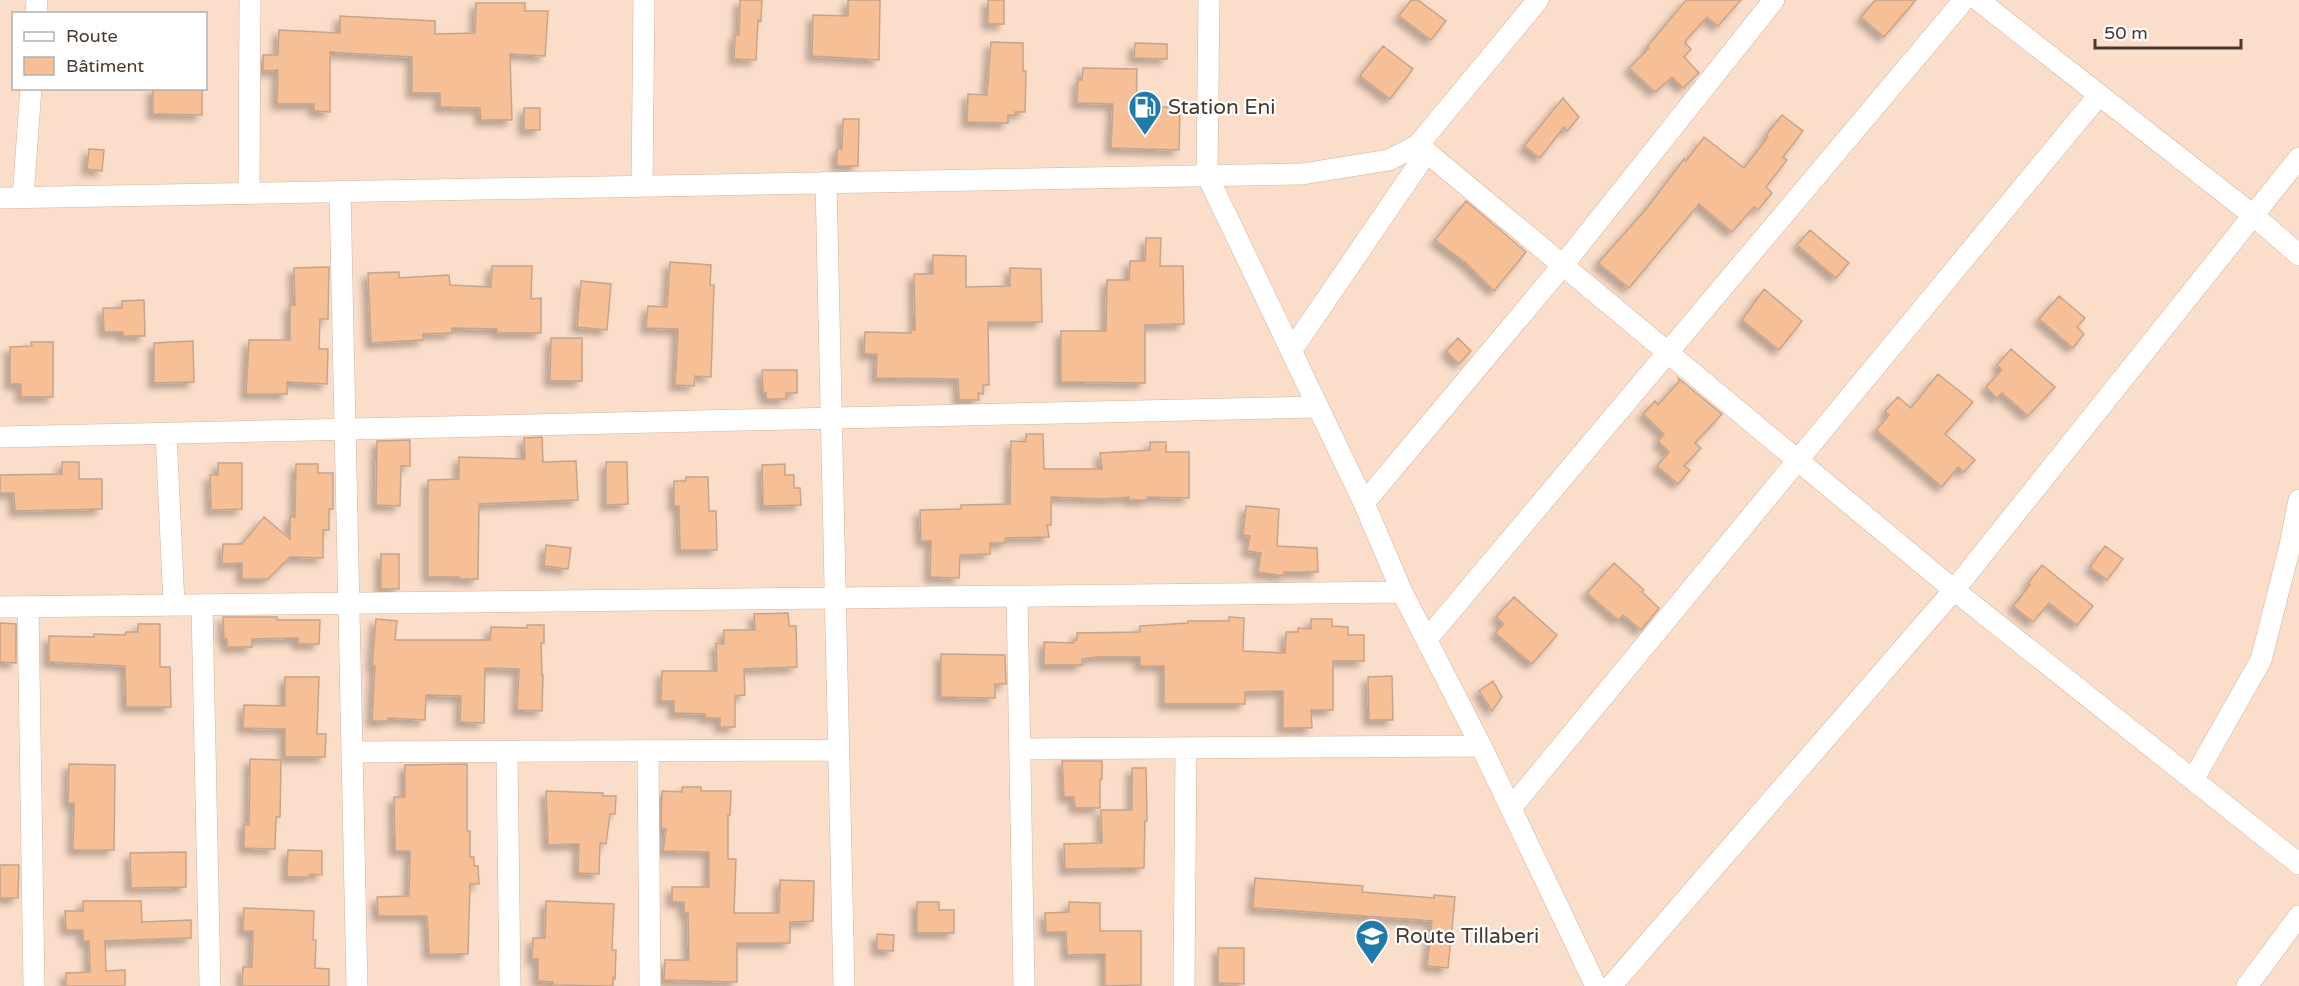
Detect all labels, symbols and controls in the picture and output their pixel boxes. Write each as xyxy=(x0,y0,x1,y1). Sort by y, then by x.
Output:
legend xyxy=(12,12,207,90)
scale bar xyxy=(2095,12,2240,50)
text: 50 m xyxy=(2104,22,2148,44)
text: Route xyxy=(66,25,118,47)
text: Bâtiment xyxy=(66,55,144,77)
fuel station icon: Station Eni xyxy=(1127,89,1163,136)
place label: Station Eni xyxy=(1168,95,1276,120)
school or university icon: Route Tillaberi xyxy=(1354,918,1390,965)
place label: Route Tillaberi xyxy=(1395,924,1539,949)

